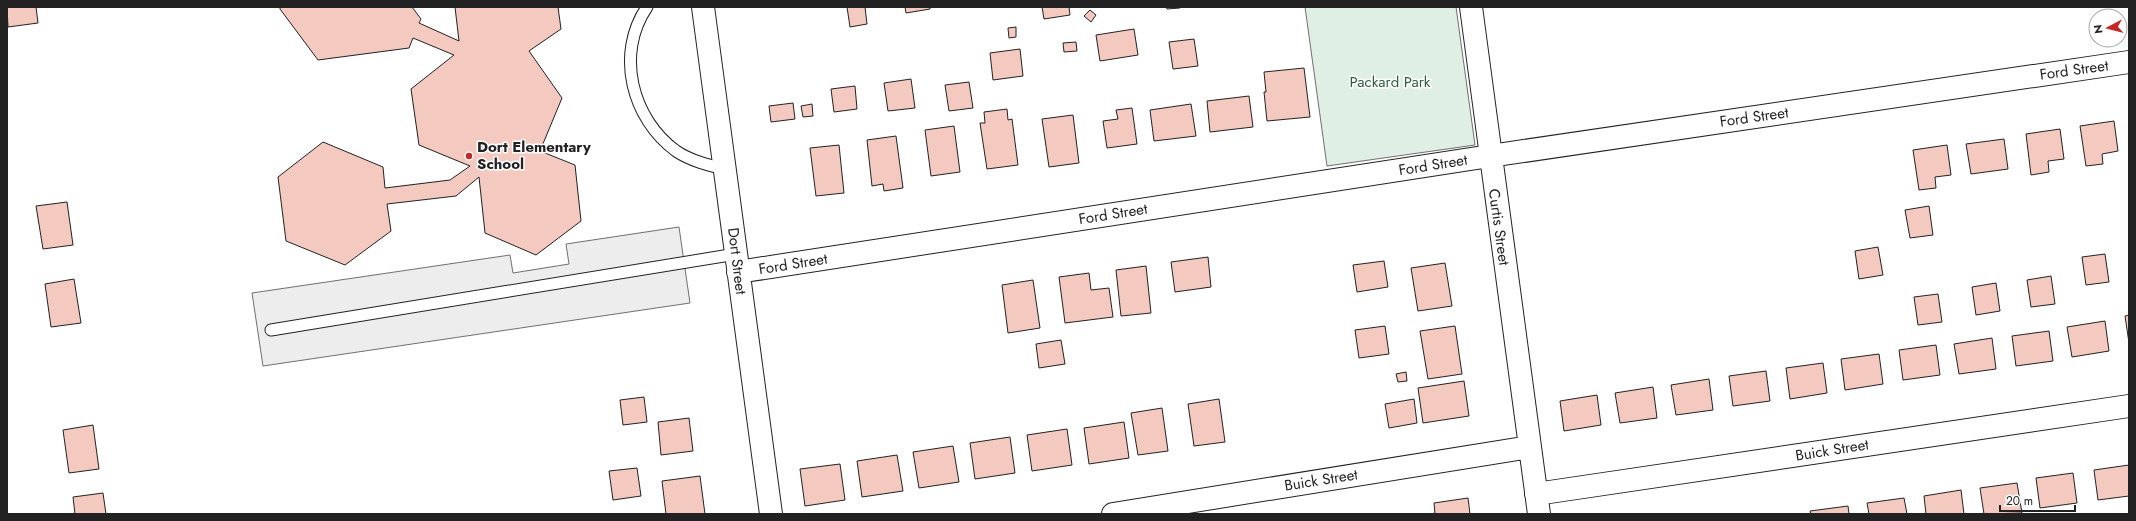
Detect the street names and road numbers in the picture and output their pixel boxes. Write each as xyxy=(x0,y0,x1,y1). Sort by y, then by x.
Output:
street label: Ford Street xyxy=(2038,54,2110,86)
street label: Ford Street xyxy=(1718,101,1790,133)
street label: Ford Street xyxy=(1397,149,1469,181)
street label: Curtis Street xyxy=(1483,187,1515,267)
street label: Ford Street xyxy=(1077,198,1149,230)
street label: Dort Street xyxy=(722,226,752,296)
street label: Ford Street xyxy=(757,248,829,280)
street label: Buick Street xyxy=(1794,433,1871,467)
street label: Buick Street xyxy=(1283,463,1360,497)

